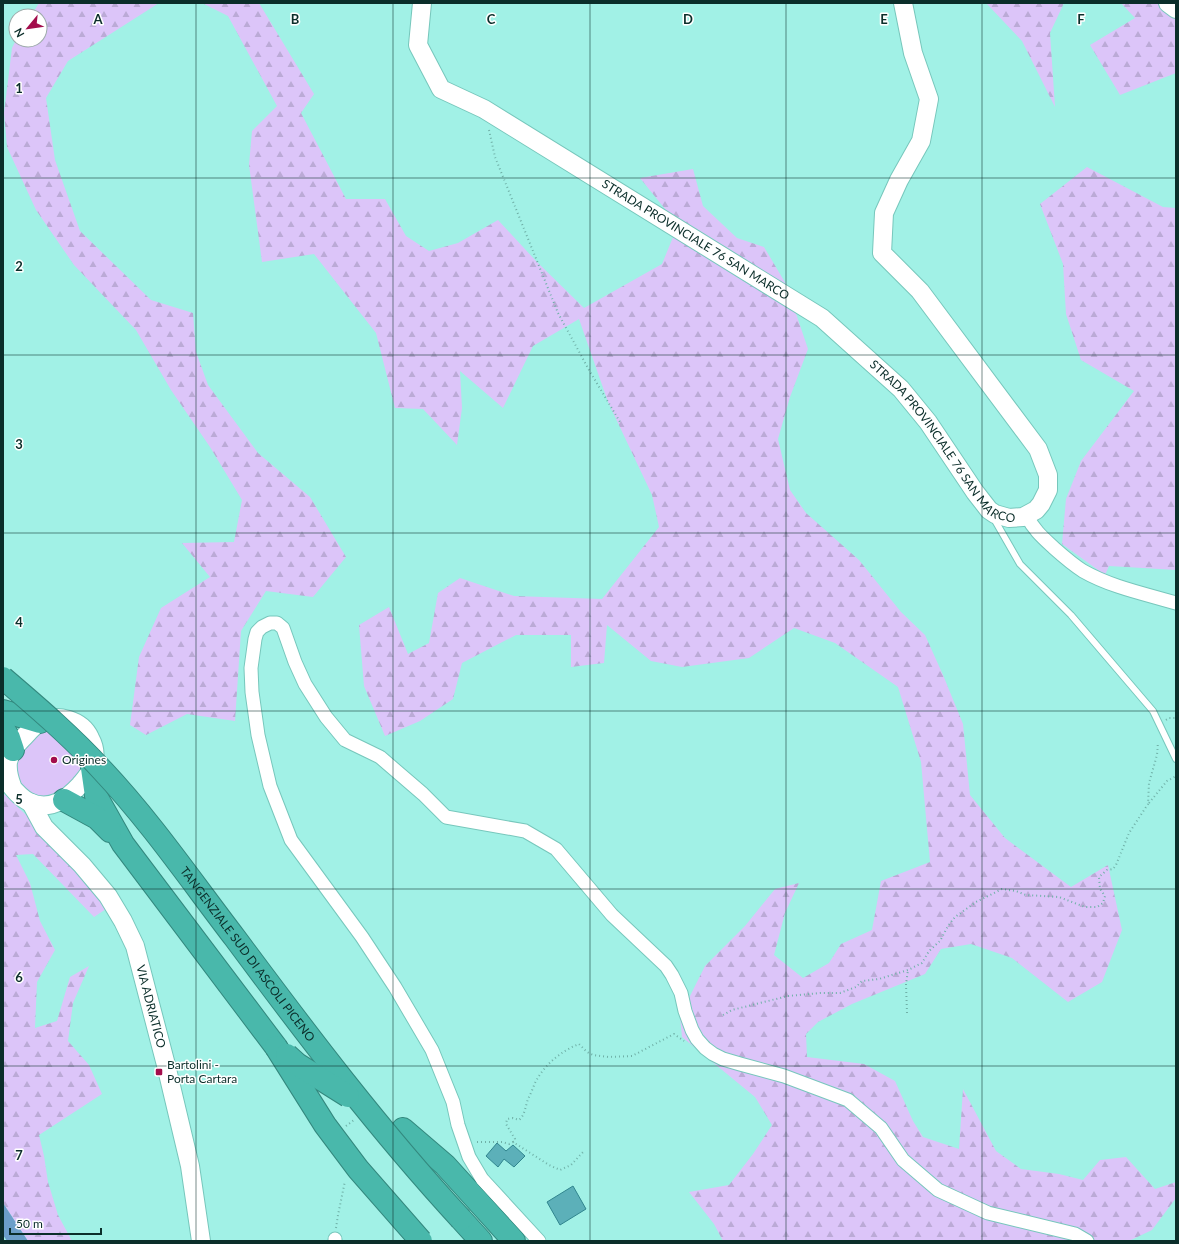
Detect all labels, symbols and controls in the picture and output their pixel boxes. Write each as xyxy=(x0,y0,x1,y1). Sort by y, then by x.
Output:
north arrow xyxy=(8,8,48,48)
text: A xyxy=(92,11,103,27)
text: B xyxy=(291,11,300,27)
text: C xyxy=(487,11,496,27)
text: D xyxy=(683,11,693,27)
text: E xyxy=(880,11,888,27)
text: F xyxy=(1077,11,1085,27)
text: N xyxy=(11,26,27,40)
text: 1 xyxy=(15,80,23,96)
street label: STRADA PROVINCIALE 76 SAN MARCO xyxy=(599,176,793,303)
text: 2 xyxy=(15,258,23,274)
street label: STRADA PROVINCIALE 76 SAN MARCO xyxy=(867,357,1016,525)
text: 3 xyxy=(15,436,23,452)
text: 4 xyxy=(15,614,23,630)
place label: Origines xyxy=(62,752,106,767)
marker: Origines xyxy=(49,755,59,765)
text: 5 xyxy=(15,791,23,807)
street label: TANGENZIALE SUD DI ASCOLI PICENO xyxy=(177,864,319,1045)
street label: VIA ADRIATICO xyxy=(133,963,169,1050)
text: 6 xyxy=(15,969,23,985)
place label: Bartolini - Porta Cartara xyxy=(167,1057,237,1086)
marker: Bartolini - Porta Cartara xyxy=(154,1067,164,1077)
text: 7 xyxy=(15,1147,23,1163)
scale bar xyxy=(10,1210,101,1236)
text: 50 m xyxy=(16,1216,43,1231)

